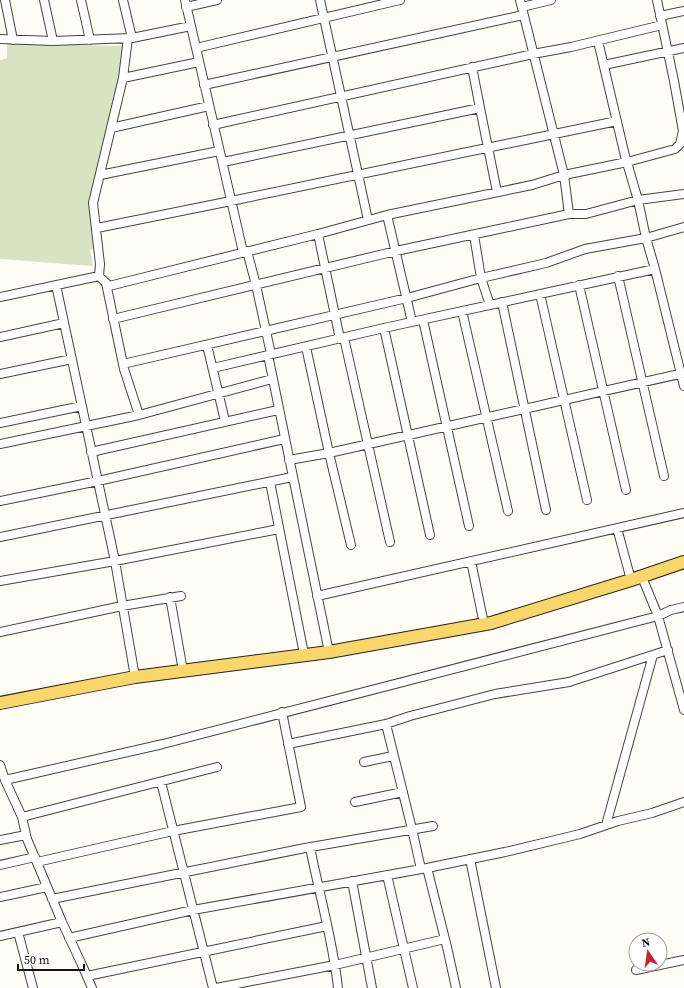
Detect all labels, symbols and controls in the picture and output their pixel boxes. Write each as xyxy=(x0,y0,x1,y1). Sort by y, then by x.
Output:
north arrow xyxy=(628,932,668,972)
text: N xyxy=(640,935,651,951)
scale bar xyxy=(18,946,84,972)
text: 50 m xyxy=(24,952,50,968)

